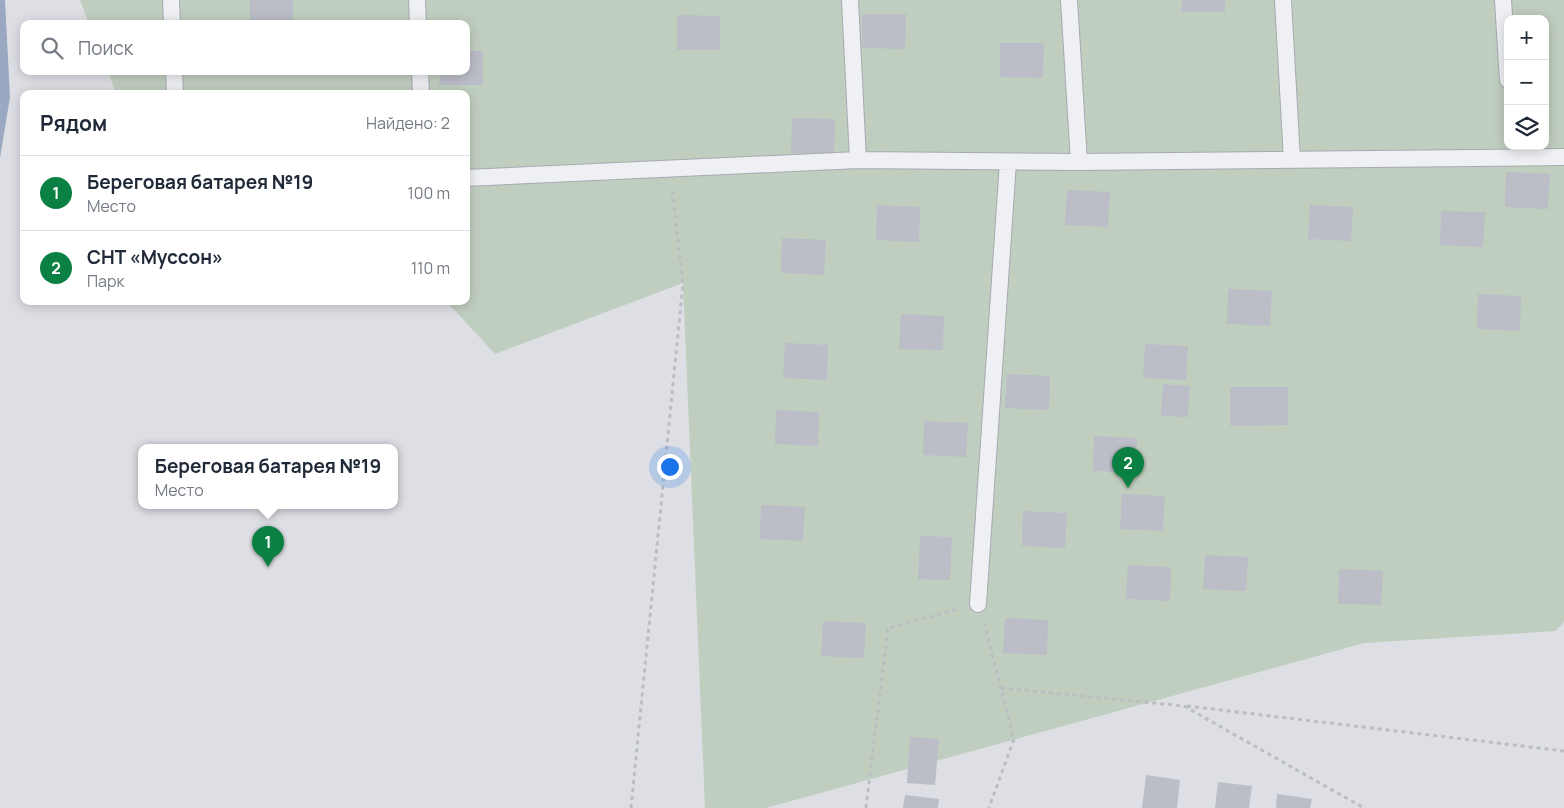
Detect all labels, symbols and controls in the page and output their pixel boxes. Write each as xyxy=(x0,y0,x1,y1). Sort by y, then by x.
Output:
map controls xyxy=(1504,15,1549,150)
button: + xyxy=(1504,15,1549,60)
search box xyxy=(20,20,470,75)
icon: search xyxy=(38,34,66,62)
text: Поиск xyxy=(78,35,133,61)
button: − xyxy=(1504,60,1549,105)
button: layers xyxy=(1504,105,1549,150)
text: Рядом xyxy=(40,109,107,137)
text: Найдено: 2 xyxy=(366,112,450,134)
text: Береговая батарея №19 xyxy=(87,169,313,195)
text: 1 xyxy=(52,182,60,204)
text: 100 m xyxy=(407,182,450,204)
text: Место xyxy=(87,195,136,217)
text: СНТ «Муссон» xyxy=(87,244,223,270)
text: 2 xyxy=(51,257,61,279)
text: 110 m xyxy=(411,257,450,279)
text: Парк xyxy=(87,270,124,292)
popup xyxy=(138,444,398,509)
pin: 2 xyxy=(1112,447,1144,488)
text: Береговая батарея №19 xyxy=(155,453,381,479)
your location xyxy=(657,454,683,480)
text: Место xyxy=(155,479,204,501)
pin: 1 xyxy=(252,526,284,567)

